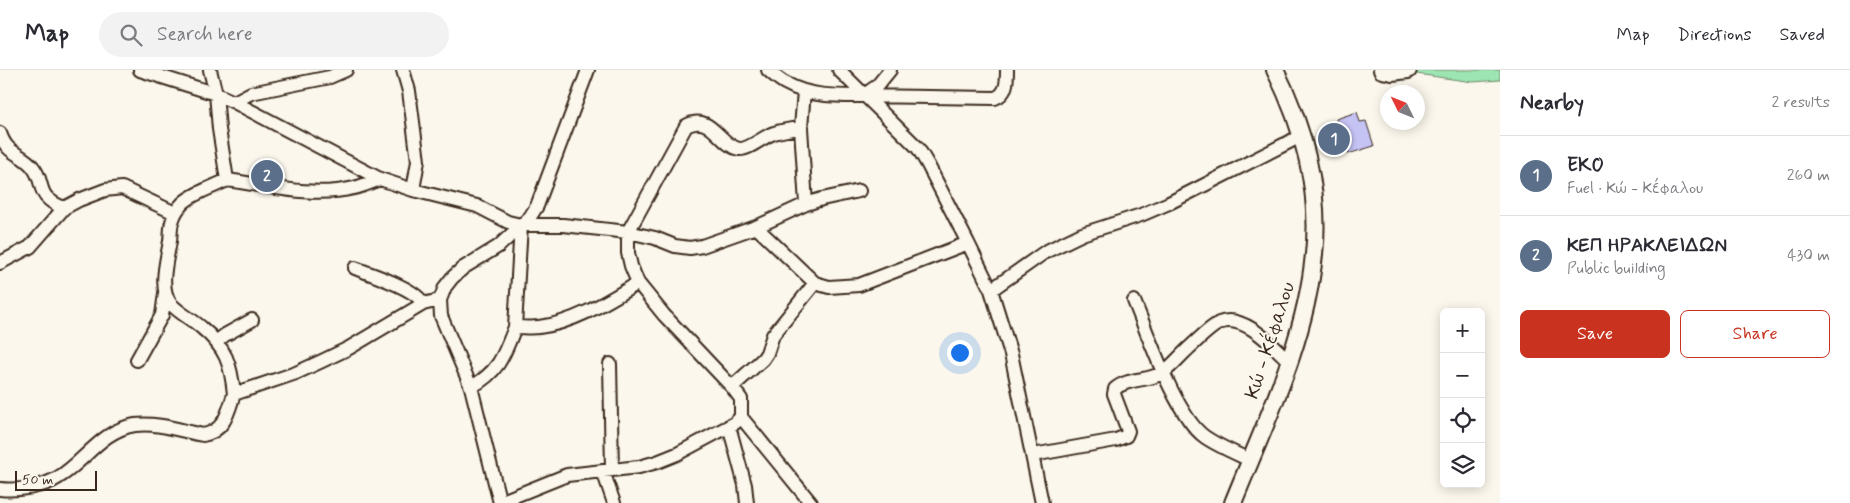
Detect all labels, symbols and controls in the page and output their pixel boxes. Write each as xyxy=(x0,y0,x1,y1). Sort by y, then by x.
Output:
search box xyxy=(99,12,449,57)
text: Map xyxy=(25,19,69,50)
icon: search xyxy=(117,21,145,49)
text: Search here xyxy=(157,22,253,47)
text: Map xyxy=(1617,23,1650,47)
text: Directions xyxy=(1678,23,1752,47)
text: Saved xyxy=(1780,23,1825,47)
north arrow xyxy=(1380,85,1425,130)
text: Nearby xyxy=(1520,89,1584,117)
text: 2 results xyxy=(1772,92,1830,113)
pin: 1 xyxy=(1318,120,1350,158)
text: EKO xyxy=(1567,153,1604,178)
pin: 2 xyxy=(251,157,283,195)
text: 1 xyxy=(1532,165,1540,186)
text: 260 m xyxy=(1787,165,1830,186)
text: Fuel · Κώ - Κέφαλου xyxy=(1567,178,1703,199)
text: ΚΕΠ ΗΡΑΚΛΕΙΔΩΝ xyxy=(1567,233,1727,258)
text: 2 xyxy=(1532,245,1540,266)
text: 430 m xyxy=(1787,245,1830,266)
text: Public building xyxy=(1567,258,1666,279)
street label: Κώ - Κέφαλου xyxy=(1239,279,1302,402)
map controls xyxy=(1440,308,1485,488)
button: + xyxy=(1440,308,1485,353)
button: Save xyxy=(1520,310,1670,358)
button: Share xyxy=(1680,310,1830,358)
your location xyxy=(947,340,973,366)
button: − xyxy=(1440,353,1485,398)
button: locate xyxy=(1440,398,1485,443)
button: layers xyxy=(1440,443,1485,488)
scale bar xyxy=(15,468,98,491)
text: 50 m xyxy=(22,471,53,489)

